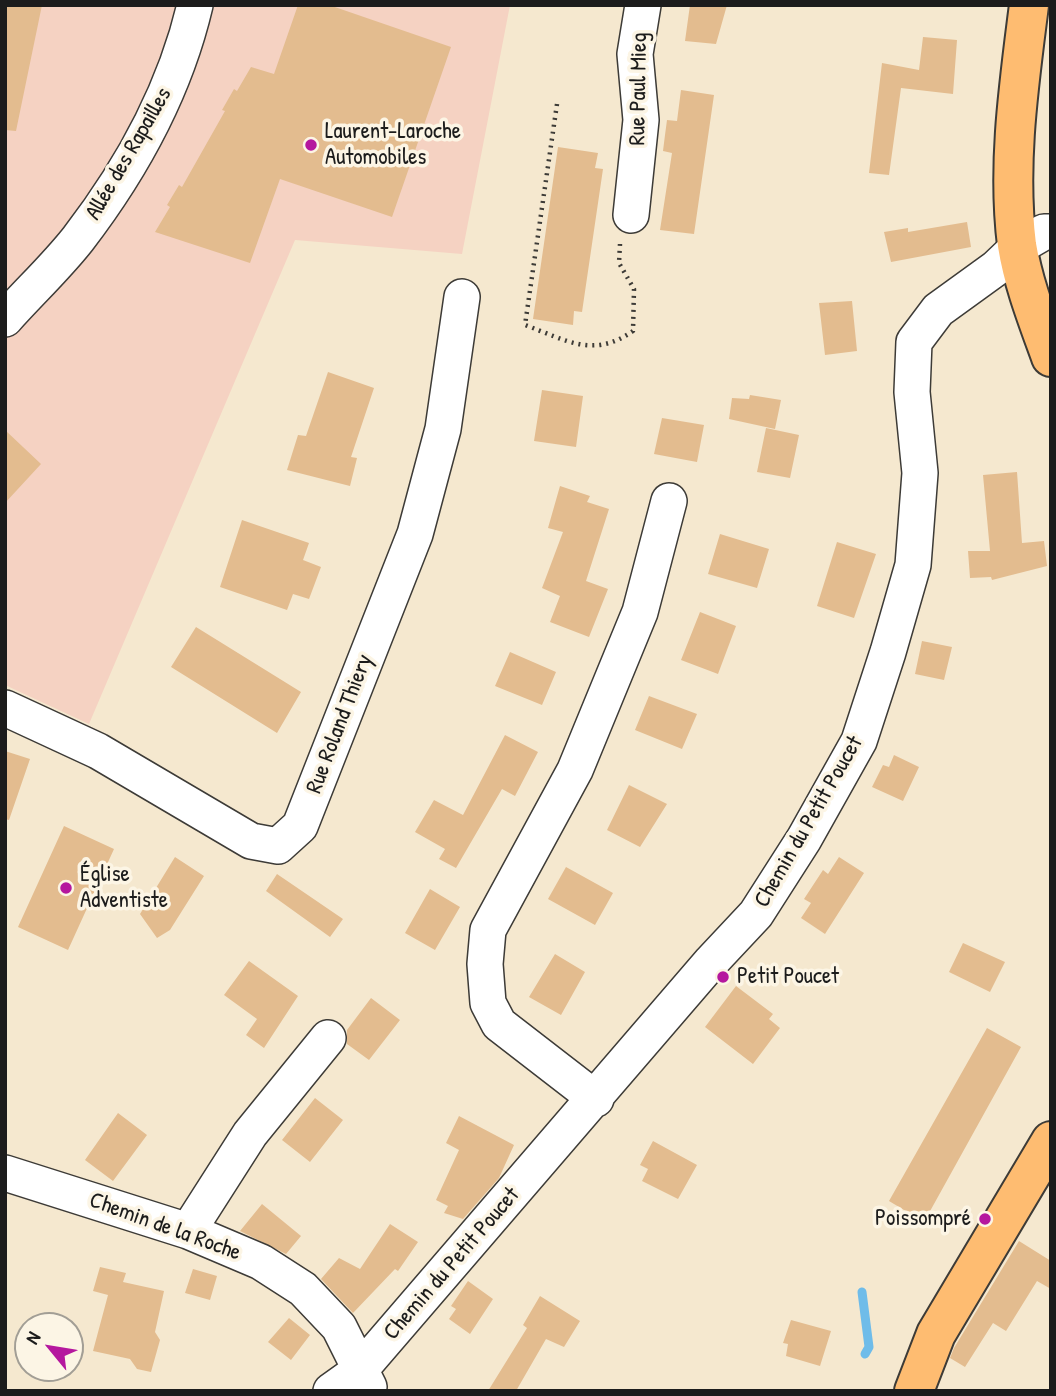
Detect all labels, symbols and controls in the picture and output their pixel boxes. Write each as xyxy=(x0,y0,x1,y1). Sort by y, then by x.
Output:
street label: Rue Paul Mieg xyxy=(624,32,654,146)
street label: Allée des Rapailles xyxy=(80,83,178,225)
place label: Laurent-Laroche Automobiles xyxy=(325,118,461,172)
marker: Laurent-Laroche Automobiles xyxy=(303,137,319,153)
street label: Rue Roland Thiery xyxy=(301,650,379,798)
street label: Chemin du Petit Poucet xyxy=(749,731,869,913)
place label: Église Adventiste xyxy=(80,861,168,915)
marker: Église Adventiste xyxy=(58,880,74,896)
place label: Petit Poucet xyxy=(737,963,839,991)
marker: Petit Poucet xyxy=(715,969,731,985)
street label: Chemin du Petit Poucet xyxy=(378,1182,526,1346)
street label: Chemin de la Roche xyxy=(85,1187,245,1267)
place label: Poissompré xyxy=(875,1205,971,1233)
marker: Poissompré xyxy=(977,1211,993,1227)
north arrow xyxy=(14,1312,84,1382)
text: N xyxy=(19,1327,46,1348)

